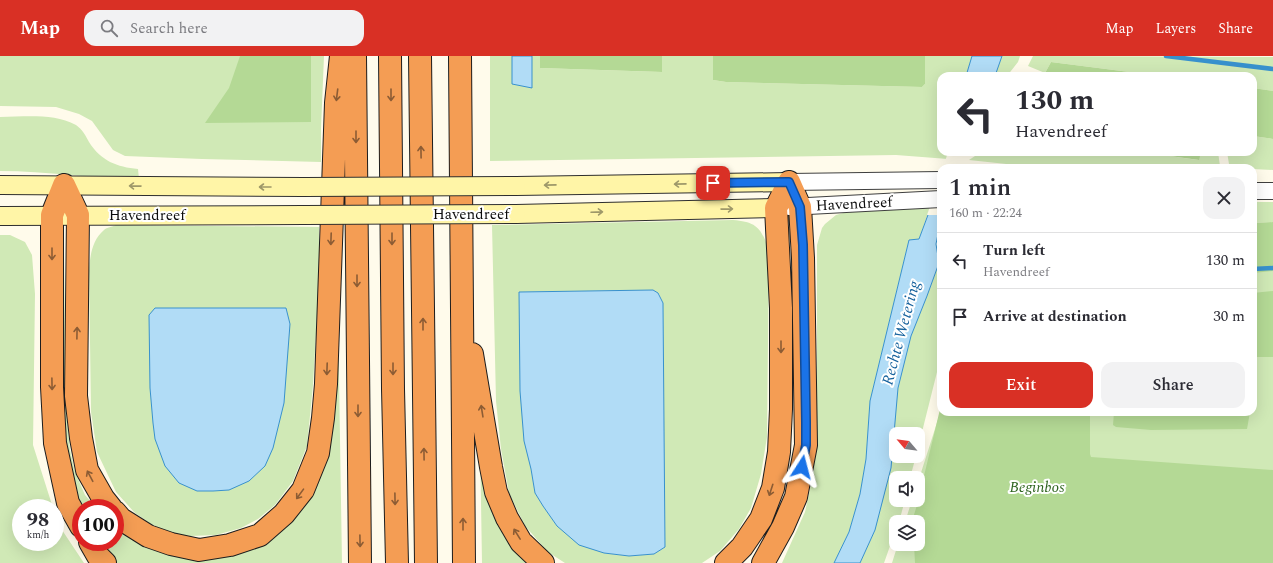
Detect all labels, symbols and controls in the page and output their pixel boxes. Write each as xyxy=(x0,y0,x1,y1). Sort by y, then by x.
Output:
search box xyxy=(84,10,364,46)
text: Map xyxy=(20,14,60,43)
icon: search xyxy=(98,17,120,39)
text: Search here xyxy=(130,17,208,40)
text: Map xyxy=(1105,18,1134,39)
text: Layers xyxy=(1156,18,1196,39)
text: Share xyxy=(1218,18,1253,39)
text: 130 m xyxy=(1015,79,1094,122)
one-way arrow xyxy=(333,88,340,101)
one-way arrow xyxy=(387,88,395,101)
icon: left xyxy=(949,88,1001,140)
text: Havendreef xyxy=(1015,118,1107,145)
one-way arrow xyxy=(352,130,360,143)
one-way arrow xyxy=(418,146,425,159)
pin xyxy=(696,166,730,200)
text: 1 min xyxy=(949,170,1011,206)
icon: arrive xyxy=(702,172,724,194)
button: close xyxy=(1203,177,1245,219)
one-way arrow xyxy=(674,180,687,188)
one-way arrow xyxy=(544,181,557,189)
one-way arrow xyxy=(129,182,142,190)
one-way arrow xyxy=(259,183,272,191)
street label: Havendreef xyxy=(815,190,895,217)
street label: Havendreef xyxy=(433,203,511,226)
text: 160 m · 22:24 xyxy=(949,203,1022,223)
street label: Havendreef xyxy=(109,204,187,227)
one-way arrow xyxy=(720,205,733,213)
one-way arrow xyxy=(590,208,603,216)
one-way arrow xyxy=(327,232,335,245)
one-way arrow xyxy=(388,232,396,245)
text: Turn left xyxy=(983,239,1045,262)
one-way arrow xyxy=(48,247,56,260)
text: 130 m xyxy=(1206,249,1245,272)
icon: left xyxy=(949,250,971,272)
text: Havendreef xyxy=(983,262,1049,282)
one-way arrow xyxy=(353,274,361,287)
water label: Rechte Wetering xyxy=(876,277,927,388)
text: Arrive at destination xyxy=(983,305,1127,328)
text: 30 m xyxy=(1213,305,1245,328)
icon: arrive xyxy=(949,306,971,328)
one-way arrow xyxy=(419,318,427,331)
one-way arrow xyxy=(73,327,81,340)
one-way arrow xyxy=(777,340,785,353)
one-way arrow xyxy=(323,362,331,375)
one-way arrow xyxy=(389,362,397,375)
button: Exit xyxy=(949,362,1093,408)
button: Share xyxy=(1101,362,1245,408)
one-way arrow xyxy=(48,377,56,390)
one-way arrow xyxy=(354,404,362,417)
one-way arrow xyxy=(478,404,486,417)
north arrow xyxy=(889,427,925,463)
map controls xyxy=(889,427,925,551)
position arrow xyxy=(781,446,823,488)
one-way arrow xyxy=(421,448,428,461)
one-way arrow xyxy=(86,470,93,482)
button: sound xyxy=(889,471,925,507)
park label: Beginbos xyxy=(1009,476,1065,499)
one-way arrow xyxy=(767,484,774,497)
one-way arrow xyxy=(296,488,304,499)
one-way arrow xyxy=(391,492,399,505)
speed limit sign: 100 xyxy=(72,499,124,551)
text: 98 xyxy=(27,505,49,535)
button: layers xyxy=(889,515,925,551)
one-way arrow xyxy=(459,518,467,531)
text: km/h xyxy=(27,527,49,543)
one-way arrow xyxy=(512,528,520,540)
one-way arrow xyxy=(356,534,364,547)

